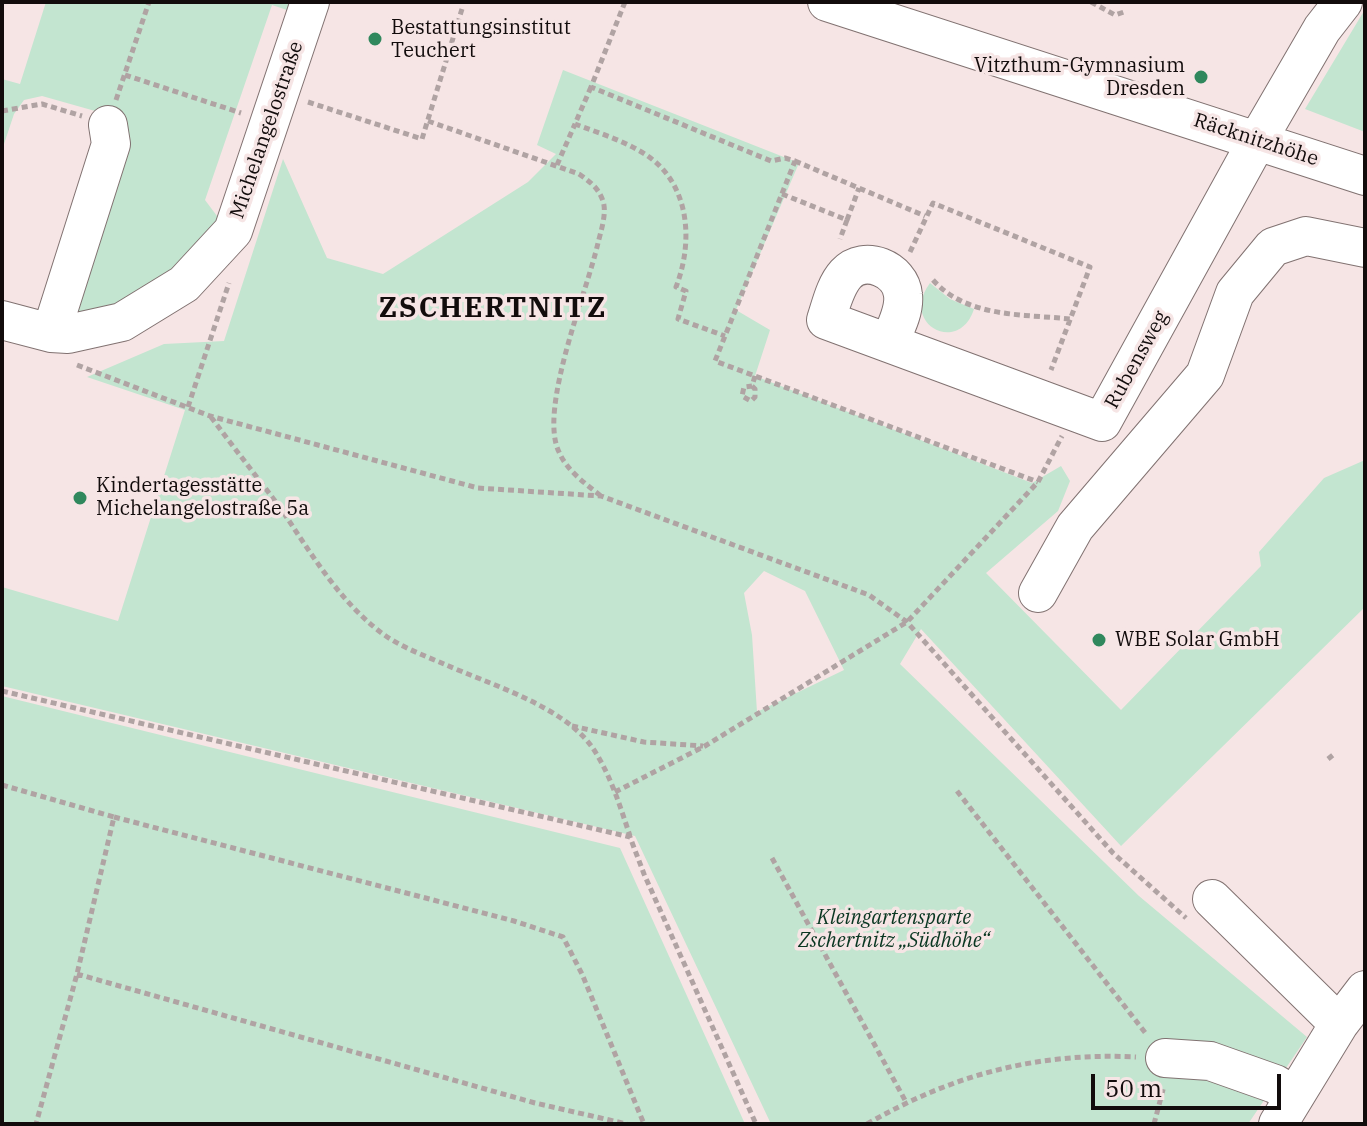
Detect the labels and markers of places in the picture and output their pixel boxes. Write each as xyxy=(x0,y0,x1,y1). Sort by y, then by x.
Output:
place label: Bestattungsinstitut Teuchert xyxy=(391,16,571,63)
marker: Bestattungsinstitut Teuchert xyxy=(366,30,384,48)
place label: Vitzthum-Gymnasium Dresden xyxy=(974,54,1185,101)
marker: Vitzthum-Gymnasium Dresden xyxy=(1192,68,1210,86)
place label: Kindertagesstätte Michelangelostraße 5a xyxy=(96,474,309,521)
marker: Kindertagesstätte Michelangelostraße 5a xyxy=(71,489,89,507)
place label: WBE Solar GmbH xyxy=(1115,628,1280,652)
marker: WBE Solar GmbH xyxy=(1090,631,1108,649)

